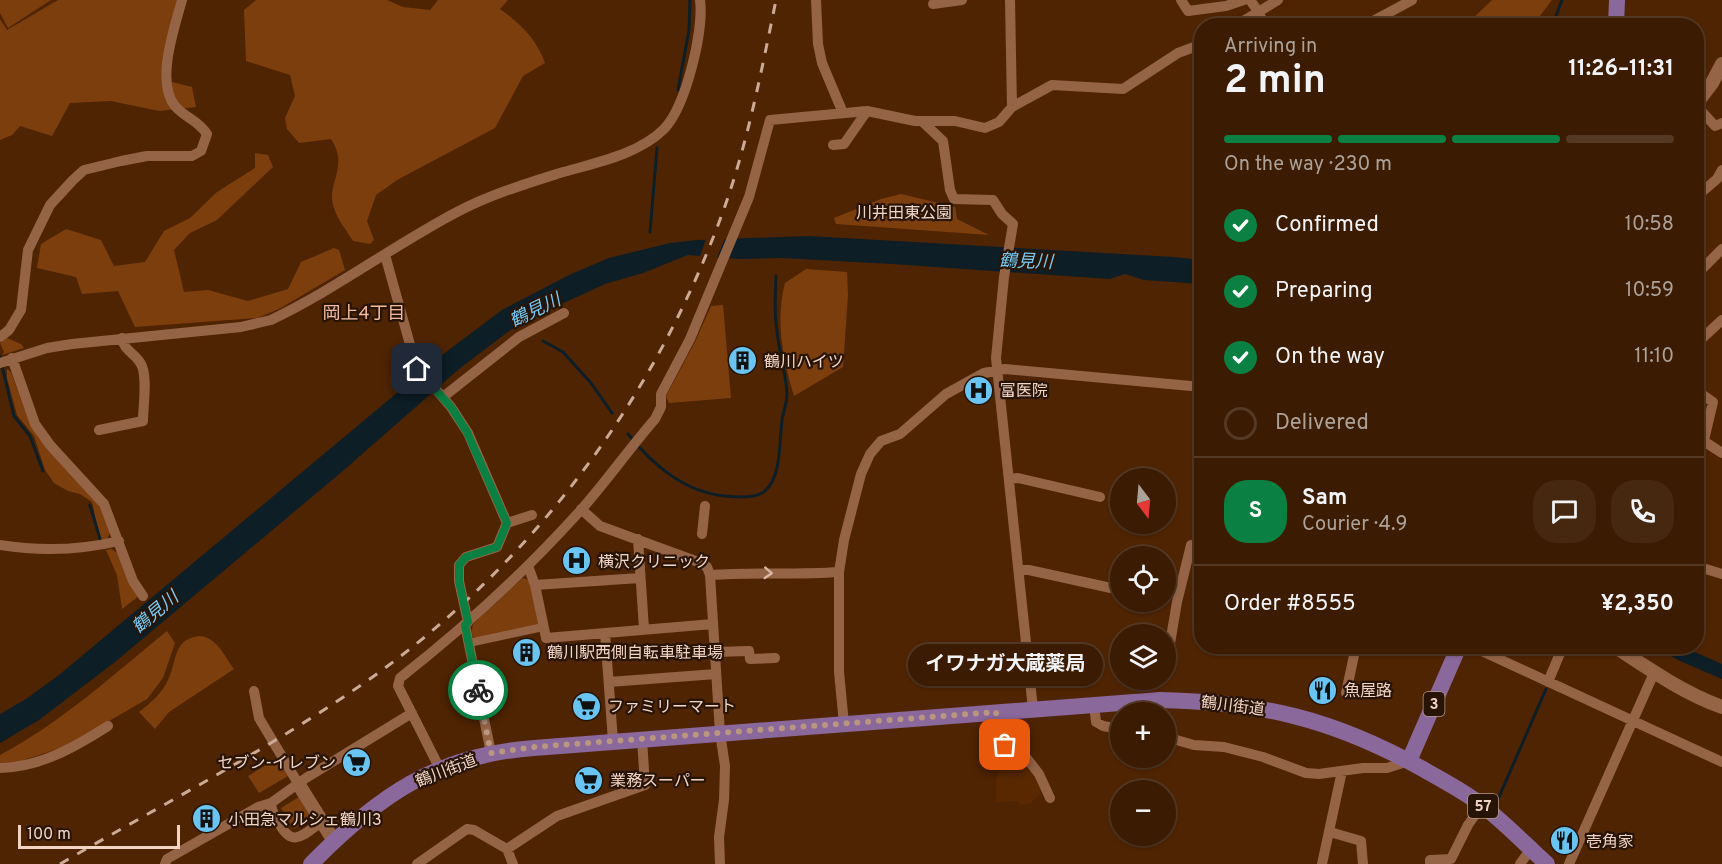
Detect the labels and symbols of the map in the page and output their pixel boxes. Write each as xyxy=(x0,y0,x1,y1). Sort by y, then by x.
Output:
park label: 川井田東公園 xyxy=(856,204,952,224)
water label: 鶴見川 xyxy=(999,250,1055,275)
water label: 鶴見川 xyxy=(506,288,567,334)
district label: 岡上4丁目 xyxy=(322,303,406,326)
pin xyxy=(391,343,442,394)
building icon: 鶴川ハイツ xyxy=(727,345,759,377)
place label: 鶴川ハイツ xyxy=(764,353,844,373)
hospital icon: 富医院 xyxy=(963,374,995,406)
place label: 富医院 xyxy=(1000,382,1048,402)
north arrow xyxy=(1110,468,1176,534)
hospital icon: 横沢クリニック xyxy=(561,545,593,577)
place label: 横沢クリニック xyxy=(598,553,710,573)
one-way arrow xyxy=(764,566,773,579)
water label: 鶴見川 xyxy=(128,586,186,639)
building icon: 鶴川駅西側自転車駐車場 xyxy=(510,636,542,668)
callout: イワナガ大蔵薬局 xyxy=(908,643,1102,685)
place label: 鶴川駅西側自転車駐車場 xyxy=(547,644,723,664)
courier xyxy=(448,660,508,720)
restaurant icon: 魚屋路 xyxy=(1307,674,1339,706)
place label: 魚屋路 xyxy=(1344,681,1392,702)
supermarket icon: ファミリーマート xyxy=(571,690,603,722)
road number: 3 xyxy=(1424,692,1444,716)
street label: 鶴川街道 xyxy=(1200,693,1266,721)
place label: ファミリーマート xyxy=(608,698,736,718)
pin xyxy=(979,719,1030,770)
supermarket icon: セブン-イレブン xyxy=(341,746,373,778)
street label: 鶴川街道 xyxy=(413,751,480,793)
place label: セブン-イレブン xyxy=(218,754,336,774)
supermarket icon: 業務スーパー xyxy=(573,764,605,796)
place label: 業務スーパー xyxy=(610,772,706,792)
road number: 57 xyxy=(1468,794,1498,818)
building icon: 小田急マルシェ鶴川3 xyxy=(191,803,223,835)
place label: 小田急マルシェ鶴川3 xyxy=(228,811,382,831)
scale bar xyxy=(18,822,180,850)
restaurant icon: 壱角家 xyxy=(1549,825,1581,857)
place label: 壱角家 xyxy=(1586,833,1634,853)

